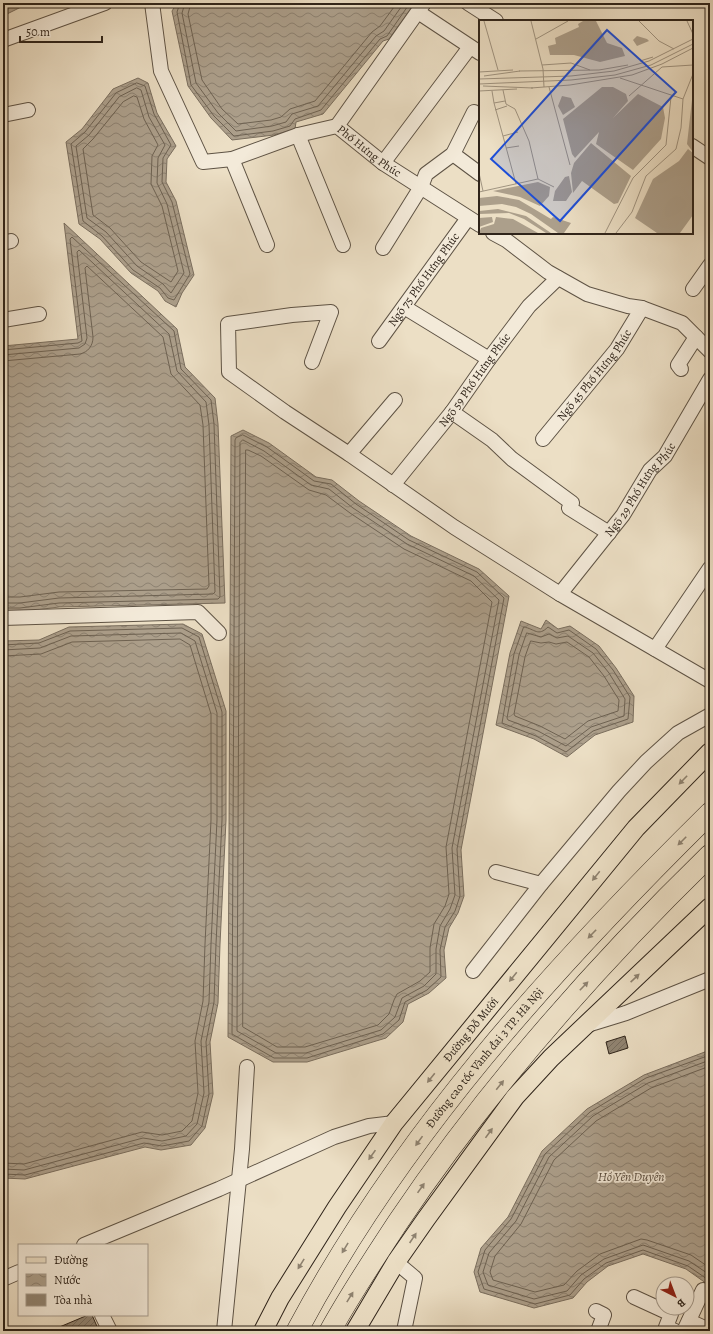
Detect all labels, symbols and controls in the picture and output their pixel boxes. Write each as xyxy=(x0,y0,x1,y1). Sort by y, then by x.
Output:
scale bar xyxy=(20,18,102,44)
inset map xyxy=(479,20,693,234)
text: 50 m xyxy=(26,24,50,40)
street label: Phố Hưng Phúc xyxy=(334,121,404,181)
street label: Ngõ 75 Phố Hưng Phúc xyxy=(384,229,463,330)
street label: Ngõ 45 Phố Hưng Phúc xyxy=(553,326,635,424)
street label: Ngõ 59 Phố Hưng Phúc xyxy=(435,330,514,430)
street label: Ngõ 29 Phố Hưng Phúc xyxy=(601,439,679,540)
one-way arrow xyxy=(678,775,688,785)
one-way arrow xyxy=(677,836,687,846)
one-way arrow xyxy=(592,871,600,882)
one-way arrow xyxy=(587,929,597,939)
one-way arrow xyxy=(509,971,518,982)
one-way arrow xyxy=(630,973,640,982)
one-way arrow xyxy=(579,981,589,991)
street label: Đường cao tốc Vành đai 3 TP. Hà Nội xyxy=(422,984,547,1131)
street label: Đường Đỗ Mười xyxy=(439,994,502,1065)
one-way arrow xyxy=(427,1072,436,1083)
one-way arrow xyxy=(495,1079,504,1090)
one-way arrow xyxy=(485,1128,493,1138)
one-way arrow xyxy=(415,1136,423,1146)
one-way arrow xyxy=(368,1150,376,1161)
water label: Hồ Yên Duyên xyxy=(598,1168,664,1185)
one-way arrow xyxy=(417,1183,425,1194)
one-way arrow xyxy=(409,1233,417,1244)
one-way arrow xyxy=(342,1242,349,1254)
legend xyxy=(18,1244,148,1316)
text: Đường xyxy=(54,1252,88,1268)
one-way arrow xyxy=(297,1259,305,1269)
text: Nước xyxy=(54,1272,81,1288)
north arrow xyxy=(655,1276,695,1316)
one-way arrow xyxy=(347,1291,354,1303)
text: Tòa nhà xyxy=(54,1292,93,1308)
text: B xyxy=(674,1295,689,1311)

